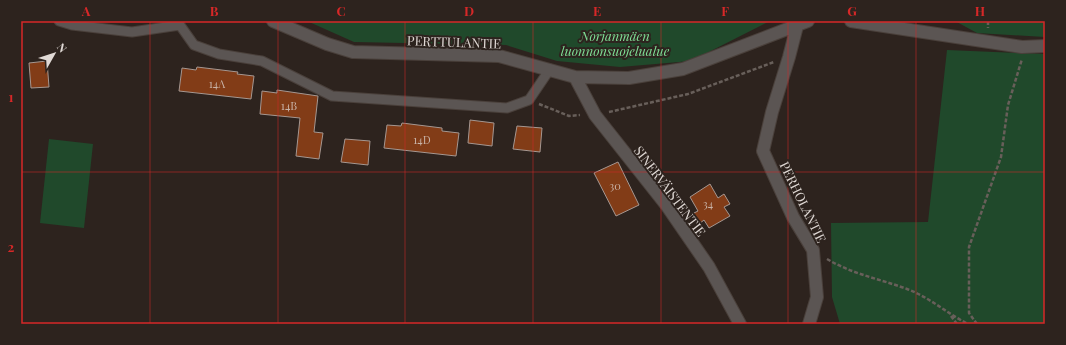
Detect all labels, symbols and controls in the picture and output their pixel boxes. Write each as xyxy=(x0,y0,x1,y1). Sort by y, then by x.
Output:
text: A xyxy=(81,2,91,19)
text: B xyxy=(210,2,219,19)
text: C xyxy=(336,2,346,19)
text: D xyxy=(464,2,474,19)
text: E xyxy=(593,2,601,19)
text: F xyxy=(721,2,729,19)
text: G xyxy=(847,2,857,19)
text: H xyxy=(975,2,985,19)
park label: Norjanmäen luonnonsuojelualue xyxy=(561,27,670,59)
street label: PERTTULANTIE xyxy=(407,31,501,52)
north arrow xyxy=(34,34,74,74)
text: N xyxy=(54,40,71,55)
house number: 14A xyxy=(209,76,225,91)
text: 1 xyxy=(9,88,14,105)
house number: 14B xyxy=(281,98,297,113)
house number: 14D xyxy=(413,132,431,147)
street label: SINERVÄISTENTIE xyxy=(631,142,710,239)
street label: PERHOLANTIE xyxy=(776,158,830,245)
house number: 30 xyxy=(609,178,621,193)
house number: 34 xyxy=(703,196,714,211)
text: 2 xyxy=(8,238,15,255)

